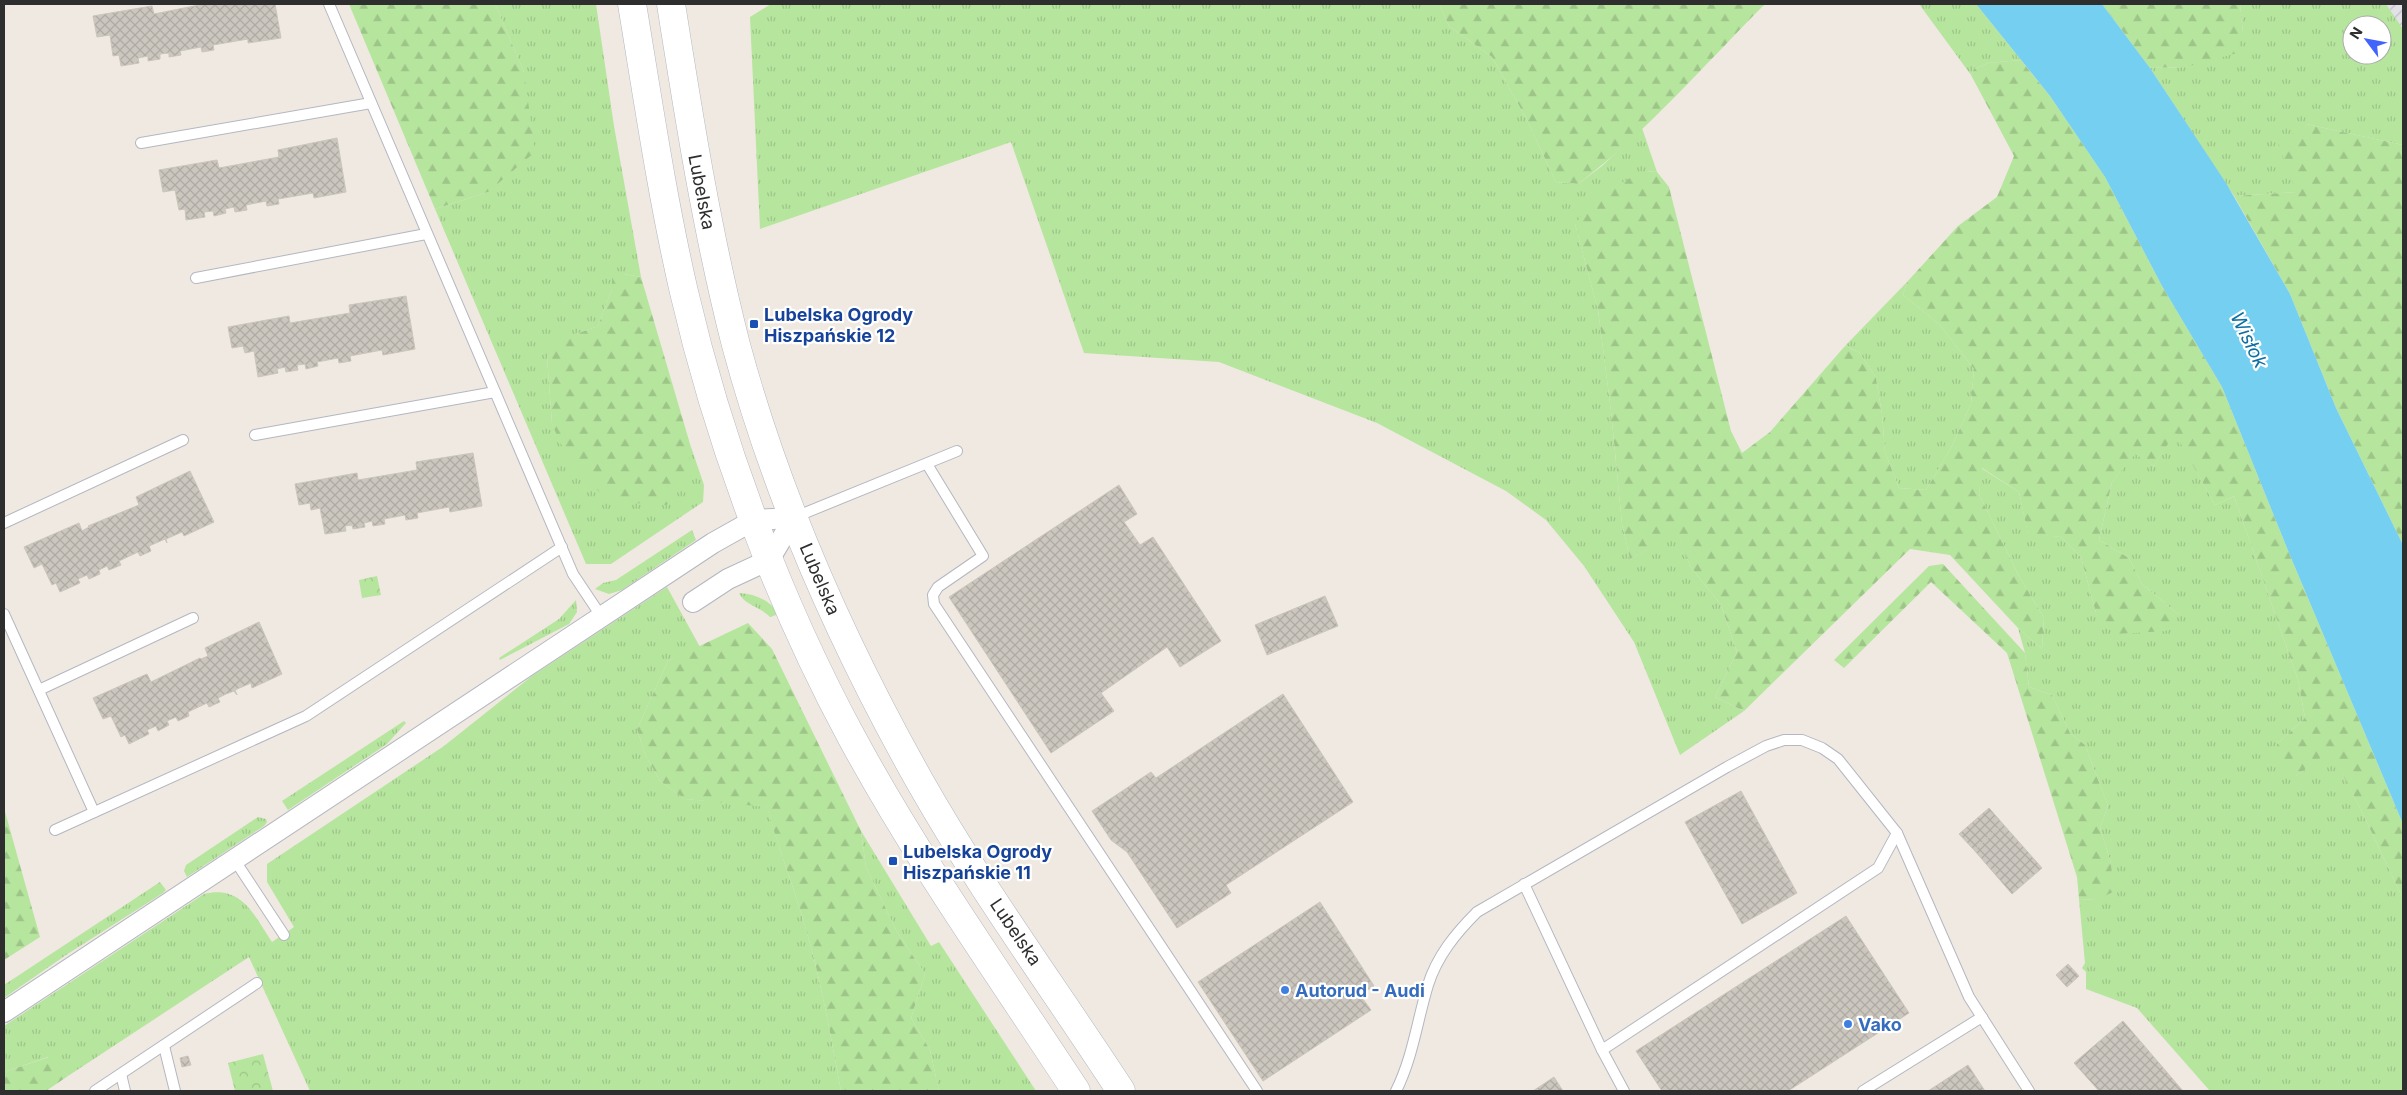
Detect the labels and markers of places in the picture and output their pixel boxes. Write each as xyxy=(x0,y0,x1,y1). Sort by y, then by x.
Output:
place label: Lubelska Ogrody Hiszpańskie 12 xyxy=(764,304,913,346)
marker: Lubelska Ogrody Hiszpańskie 12 xyxy=(748,318,760,330)
place label: Lubelska Ogrody Hiszpańskie 11 xyxy=(903,841,1052,883)
marker: Lubelska Ogrody Hiszpańskie 11 xyxy=(887,855,899,867)
place label: Autorud - Audi xyxy=(1295,980,1425,1001)
marker: Autorud - Audi xyxy=(1279,984,1291,996)
place label: Vako xyxy=(1858,1014,1902,1035)
marker: Vako xyxy=(1842,1018,1854,1030)

